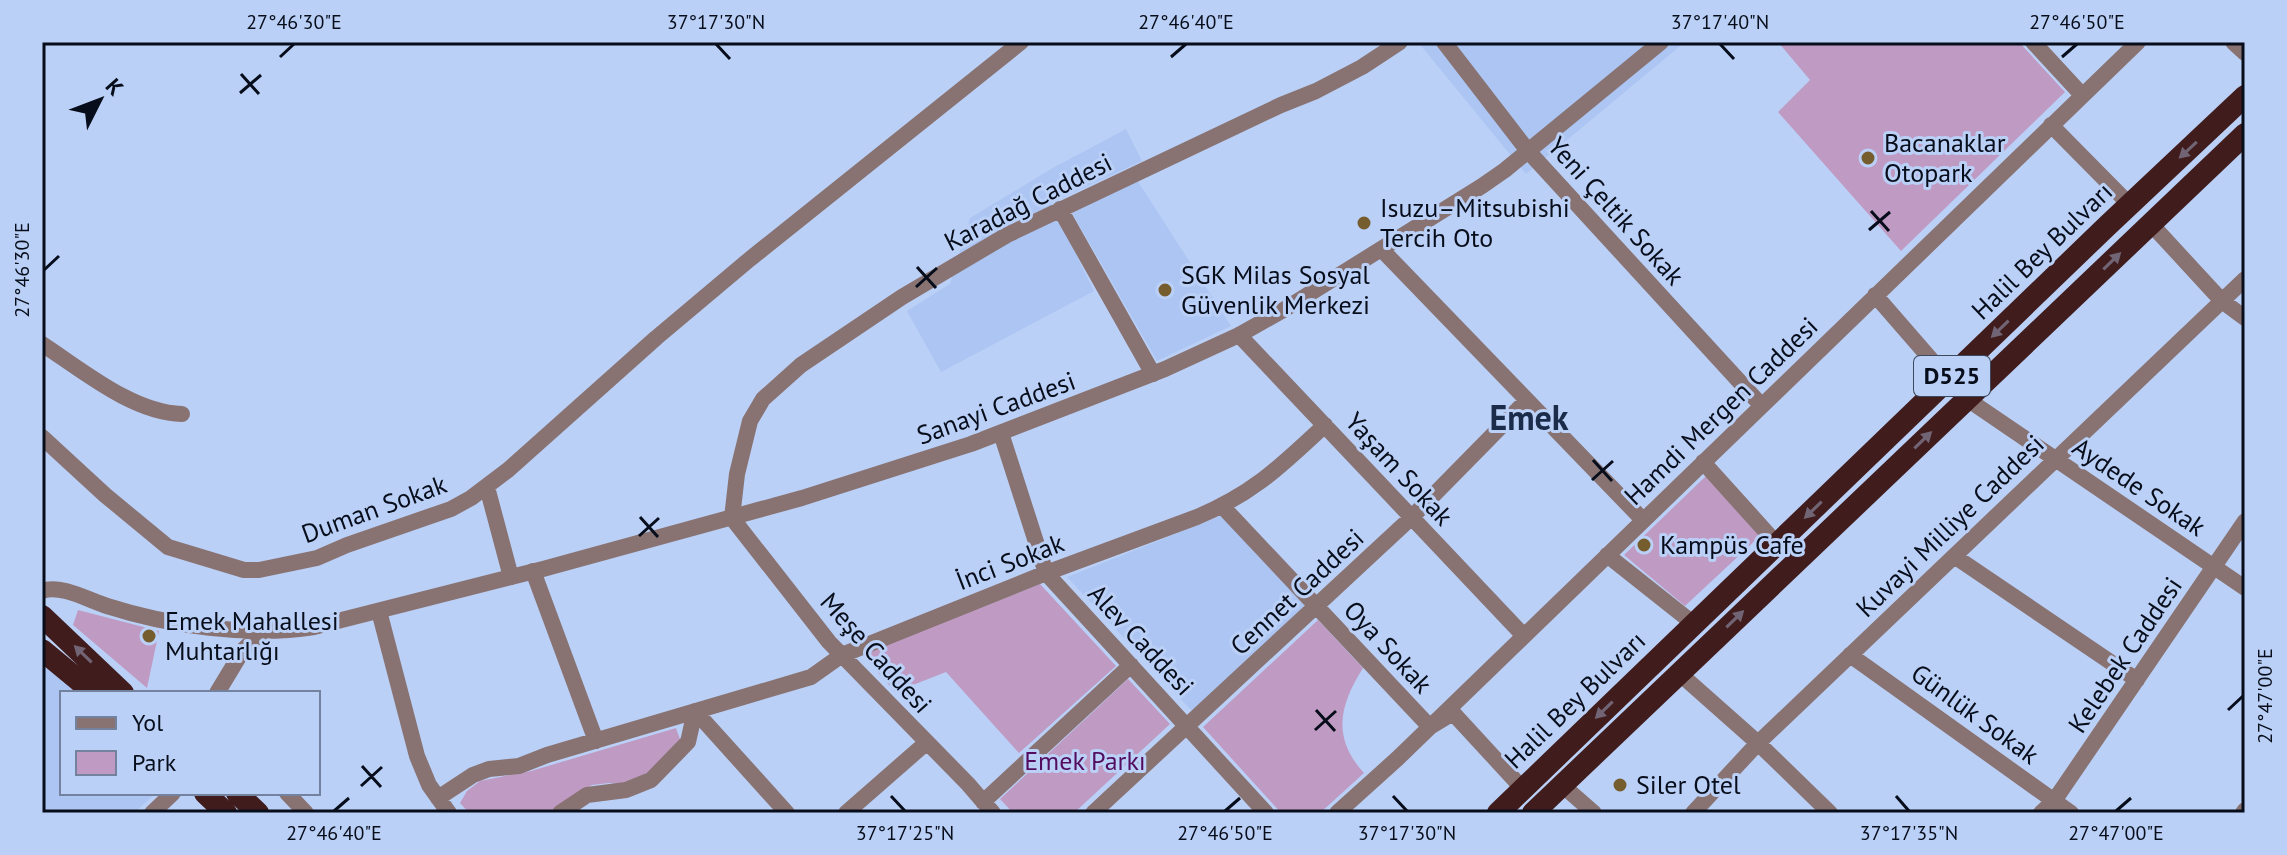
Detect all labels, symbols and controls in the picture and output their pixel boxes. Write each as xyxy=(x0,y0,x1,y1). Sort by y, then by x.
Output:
text: 27°46'30"E xyxy=(246,9,342,35)
text: 37°17'30"N xyxy=(667,9,765,35)
text: 27°46'40"E xyxy=(1138,9,1234,35)
text: 37°17'40"N xyxy=(1671,9,1769,35)
text: 27°46'50"E xyxy=(2029,9,2125,35)
north arrow xyxy=(60,60,140,140)
text: K xyxy=(100,72,130,101)
place label: Bacanaklar Otopark xyxy=(1884,126,2006,189)
street label: Yeni Çeltik Sokak xyxy=(1541,130,1692,292)
one-way arrow xyxy=(2179,140,2198,159)
street label: Karadağ Caddesi xyxy=(938,145,1117,258)
marker: Bacanaklar Otopark xyxy=(1859,149,1877,167)
street label: Halil Bey Bulvarı xyxy=(1964,175,2119,326)
place label: Isuzu–Mitsubishi Tercih Oto xyxy=(1380,191,1570,254)
marker: Isuzu–Mitsubishi Tercih Oto xyxy=(1355,214,1373,232)
text: 27°46'30"E xyxy=(9,222,35,318)
one-way arrow xyxy=(2102,253,2121,271)
place label: SGK Milas Sosyal Güvenlik Merkezi xyxy=(1181,258,1370,321)
marker: SGK Milas Sosyal Güvenlik Merkezi xyxy=(1156,281,1174,299)
street label: Hamdi Mergen Caddesi xyxy=(1617,310,1824,512)
one-way arrow xyxy=(1991,320,2010,338)
road number: D525 xyxy=(1914,356,1990,396)
street label: Sanayi Caddesi xyxy=(912,364,1080,451)
district label: Emek xyxy=(1489,395,1569,439)
street label: Yaşam Sokak xyxy=(1339,405,1461,533)
street label: Kuvayi Milliye Caddesi xyxy=(1849,427,2051,624)
street label: Aydede Sokak xyxy=(2067,430,2213,543)
one-way arrow xyxy=(1914,431,1933,449)
street label: Duman Sokak xyxy=(297,467,451,550)
one-way arrow xyxy=(1804,500,1823,518)
street label: Cennet Caddesi xyxy=(1223,521,1370,662)
street label: İnci Sokak xyxy=(951,526,1069,597)
place label: Kampüs Cafe xyxy=(1660,528,1804,561)
marker: Kampüs Cafe xyxy=(1635,536,1653,554)
street label: Kelebek Caddesi xyxy=(2060,571,2189,739)
street label: Alev Caddesi xyxy=(1081,577,1201,702)
street label: Meşe Caddesi xyxy=(813,585,939,720)
street label: Oya Sokak xyxy=(1337,593,1440,700)
place label: Emek Mahallesi Muhtarlığı xyxy=(165,604,339,667)
one-way arrow xyxy=(1725,611,1744,629)
street label: Halil Bey Bulvarı xyxy=(1497,624,1652,775)
marker: Emek Mahallesi Muhtarlığı xyxy=(140,627,158,645)
one-way arrow xyxy=(73,646,92,664)
text: 27°47'00"E xyxy=(2252,648,2278,744)
street label: Günlük Sokak xyxy=(1905,656,2046,771)
legend xyxy=(60,691,320,795)
one-way arrow xyxy=(1595,701,1614,719)
text: Yol xyxy=(132,707,163,738)
park label: Emek Parkı xyxy=(1024,744,1146,777)
text: Park xyxy=(132,747,177,778)
place label: Siler Otel xyxy=(1636,768,1741,801)
marker: Siler Otel xyxy=(1611,776,1629,794)
text: 27°46'40"E xyxy=(286,820,382,846)
text: 37°17'25"N xyxy=(856,820,954,846)
text: 27°46'50"E xyxy=(1177,820,1273,846)
text: 37°17'30"N xyxy=(1358,820,1456,846)
text: 37°17'35"N xyxy=(1860,820,1958,846)
text: 27°47'00"E xyxy=(2068,820,2164,846)

